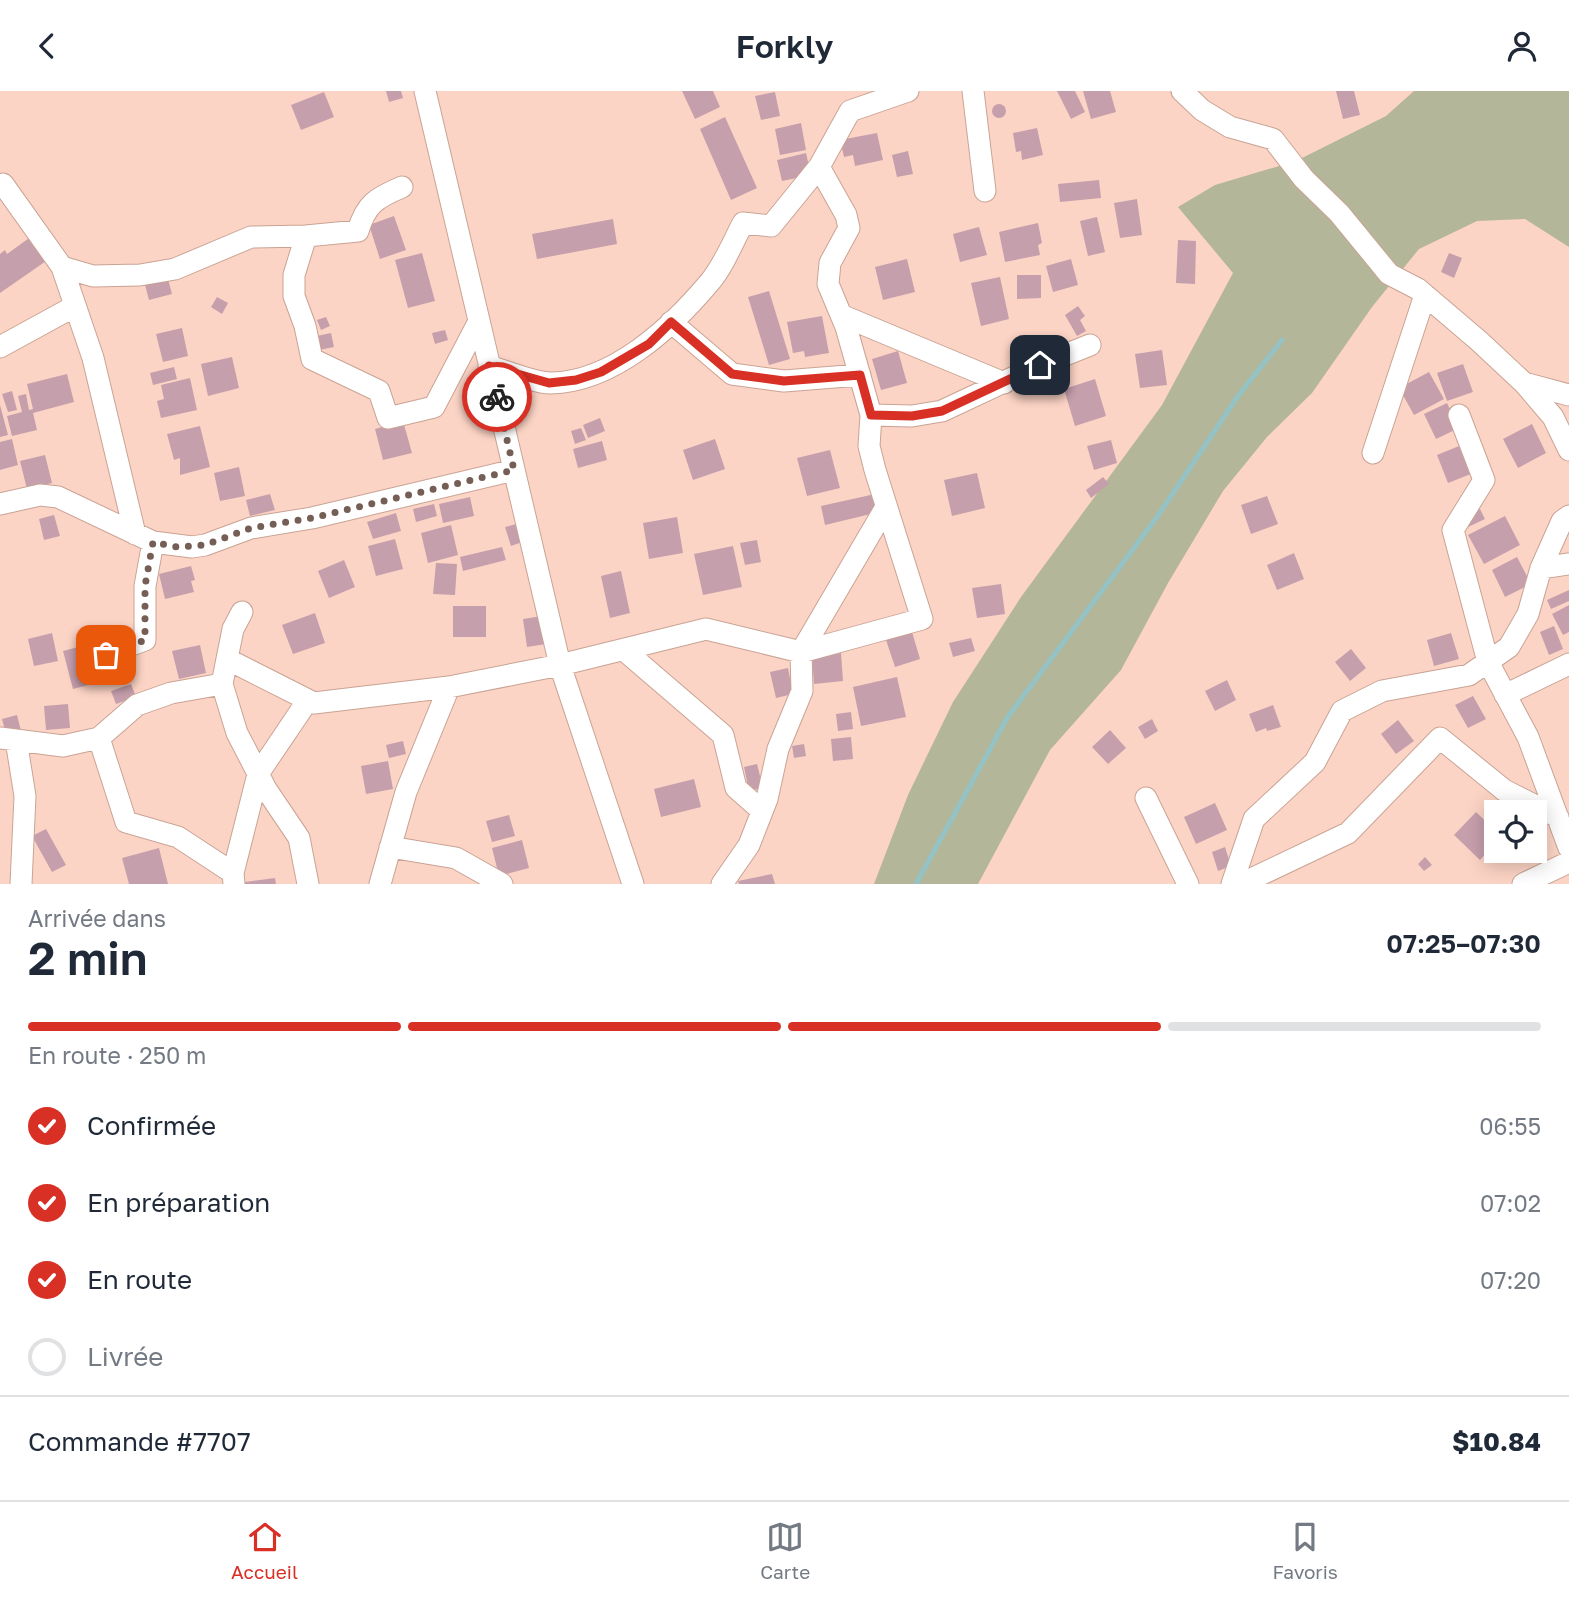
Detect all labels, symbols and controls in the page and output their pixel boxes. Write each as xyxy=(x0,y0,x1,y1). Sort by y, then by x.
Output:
icon: back xyxy=(28,27,66,65)
text: Forkly xyxy=(736,27,833,65)
icon: person xyxy=(1503,27,1541,65)
pin xyxy=(1010,335,1070,395)
icon: home xyxy=(1021,346,1059,384)
courier xyxy=(462,362,532,432)
icon: bike xyxy=(478,378,516,416)
pin xyxy=(76,625,136,685)
icon: bag xyxy=(87,636,125,674)
map controls xyxy=(1484,800,1547,863)
button: locate xyxy=(1484,800,1547,863)
text: Arrivée dans xyxy=(28,904,166,932)
text: 07:25–07:30 xyxy=(1386,928,1541,959)
text: 2 min xyxy=(28,930,148,985)
text: En route · 250 m xyxy=(28,1041,206,1069)
icon: check xyxy=(28,1107,66,1145)
text: Confirmée xyxy=(87,1110,216,1141)
text: 06:55 xyxy=(1479,1112,1541,1140)
icon: check xyxy=(28,1184,66,1222)
text: En préparation xyxy=(87,1187,270,1218)
text: 07:02 xyxy=(1480,1189,1541,1217)
icon: check xyxy=(28,1261,66,1299)
text: En route xyxy=(87,1264,192,1295)
text: 07:20 xyxy=(1480,1266,1541,1294)
text: Livrée xyxy=(87,1341,163,1372)
text: Commande #7707 xyxy=(28,1426,251,1457)
text: $10.84 xyxy=(1452,1426,1541,1457)
tab: Accueil xyxy=(231,1518,298,1583)
tab: Carte xyxy=(760,1518,810,1583)
tab: Favoris xyxy=(1272,1518,1338,1583)

